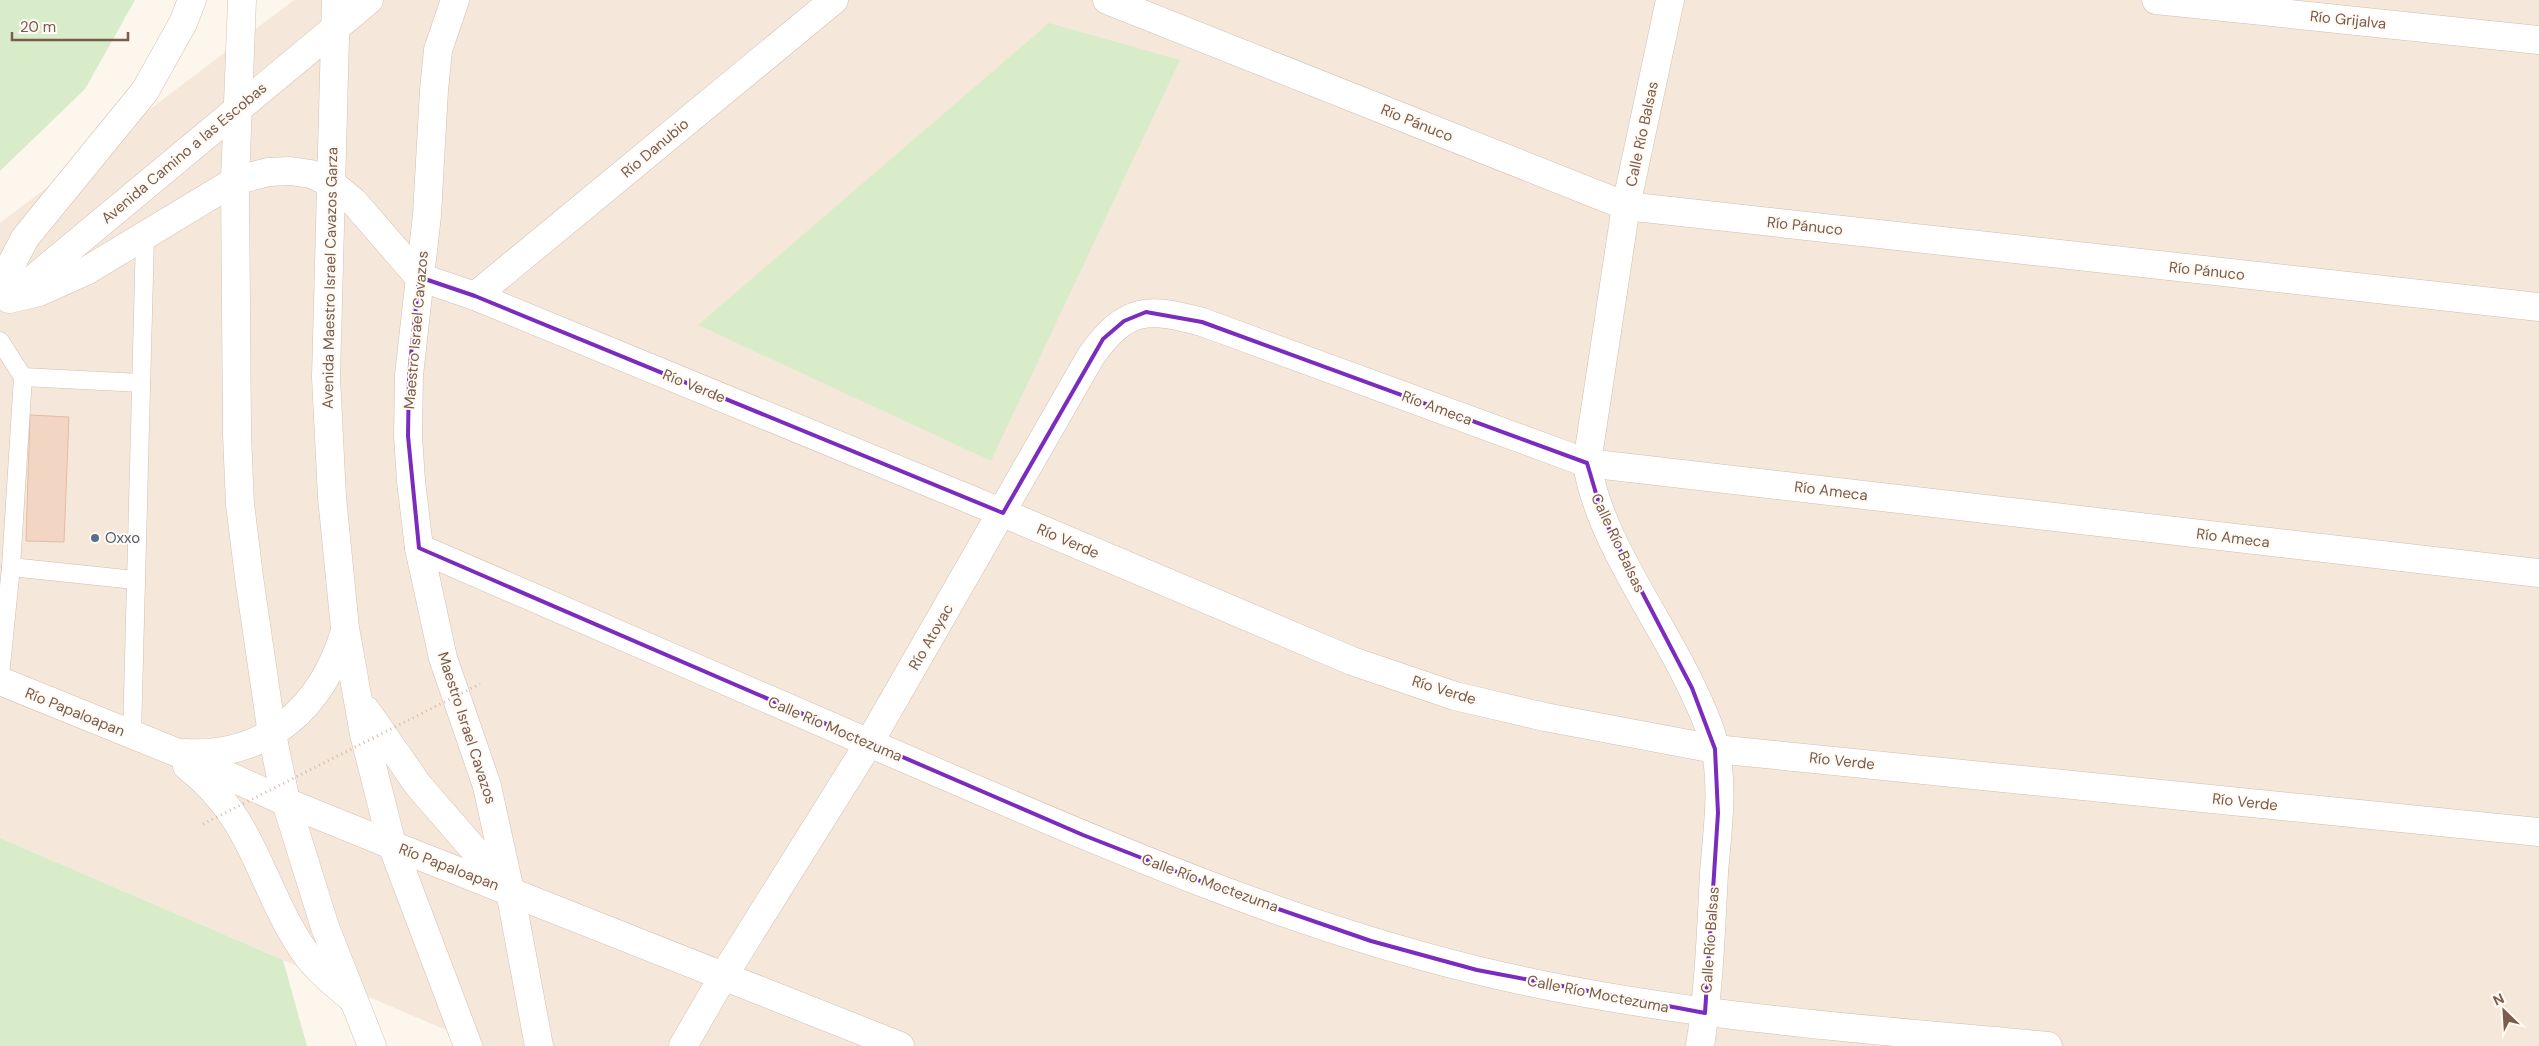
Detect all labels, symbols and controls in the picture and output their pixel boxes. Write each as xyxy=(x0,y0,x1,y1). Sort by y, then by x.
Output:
street label: Río Grijalva xyxy=(2309,6,2387,34)
scale bar xyxy=(12,10,129,42)
text: 20 m xyxy=(20,17,56,37)
street label: Avenida Camino a las Escobas xyxy=(97,78,271,228)
street label: Calle Río Balsas xyxy=(1621,80,1663,188)
street label: Río Pánuco xyxy=(1378,99,1456,147)
street label: Río Danubio xyxy=(617,114,693,182)
street label: Avenida Maestro Israel Cavazos Garza xyxy=(318,147,342,409)
street label: Río Pánuco xyxy=(1766,212,1844,240)
street label: Maestro Israel Cavazos xyxy=(399,250,433,410)
street label: Río Pánuco xyxy=(2168,257,2246,285)
street label: Río Verde xyxy=(660,364,728,408)
street label: Río Ameca xyxy=(1399,386,1475,430)
street label: Río Ameca xyxy=(1793,477,1869,505)
street label: Calle Río Balsas xyxy=(1586,490,1650,596)
street label: Río Verde xyxy=(1034,519,1102,563)
street label: Río Ameca xyxy=(2195,524,2271,552)
place label: Oxxo xyxy=(105,528,140,548)
marker: Oxxo xyxy=(89,532,101,544)
street label: Río Atoyac xyxy=(904,600,958,674)
street label: Maestro Israel Cavazos xyxy=(433,649,501,807)
street label: Río Verde xyxy=(1410,671,1478,709)
street label: Río Papaloapan xyxy=(22,683,128,741)
street label: Calle Río Moctezuma xyxy=(765,692,905,766)
street label: Río Verde xyxy=(1808,748,1876,774)
street label: Río Verde xyxy=(2211,789,2279,815)
street label: Río Papaloapan xyxy=(396,839,502,895)
street label: Calle Río Moctezuma xyxy=(1139,849,1281,917)
street label: Calle Río Balsas xyxy=(1696,886,1724,994)
street label: Calle Río Moctezuma xyxy=(1525,970,1671,1018)
north arrow xyxy=(2479,986,2529,1036)
text: N xyxy=(2490,989,2507,1010)

